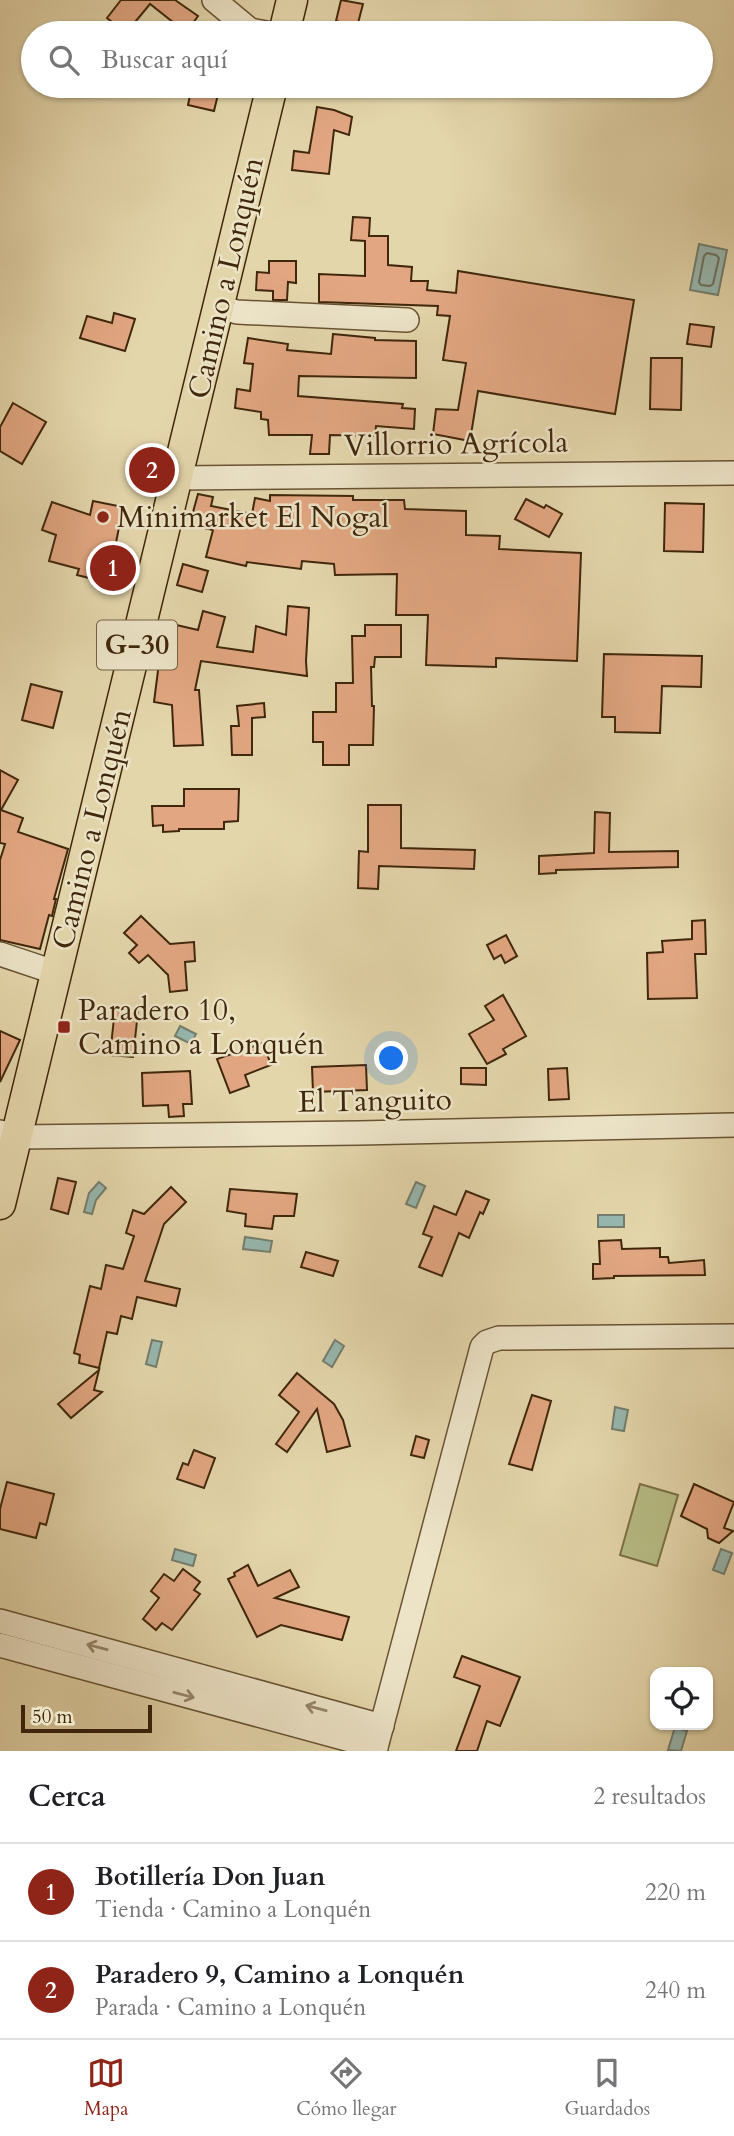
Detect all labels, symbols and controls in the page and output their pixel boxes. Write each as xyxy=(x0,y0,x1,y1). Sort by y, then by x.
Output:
search box xyxy=(21,21,713,98)
icon: search xyxy=(45,41,83,79)
text: Buscar aquí xyxy=(101,42,228,77)
street label: Camino a Lonquén xyxy=(178,153,274,403)
street label: Villorrio Agrícola xyxy=(343,422,569,466)
pin: 2 xyxy=(129,444,175,496)
place label: Minimarket El Nogal xyxy=(117,497,389,538)
marker: Minimarket El Nogal xyxy=(95,509,111,525)
pin: 1 xyxy=(90,542,136,594)
road number: G-30 xyxy=(97,620,177,670)
street label: Camino a Lonquén xyxy=(42,704,142,954)
place label: Paradero 10, Camino a Lonquén xyxy=(78,990,325,1065)
marker: Paradero 10, Camino a Lonquén xyxy=(56,1019,72,1035)
your location xyxy=(374,1041,408,1075)
street label: El Tanguito xyxy=(298,1079,452,1123)
one-way arrow xyxy=(86,1640,108,1653)
map controls xyxy=(650,1667,713,1730)
button: locate xyxy=(650,1667,713,1730)
one-way arrow xyxy=(172,1689,195,1702)
one-way arrow xyxy=(305,1701,328,1714)
scale bar xyxy=(21,1702,152,1734)
text: 50 m xyxy=(32,1704,73,1730)
text: Cerca xyxy=(28,1776,106,1817)
text: 2 resultados xyxy=(593,1781,706,1812)
text: Botillería Don Juan xyxy=(95,1859,325,1894)
text: 1 xyxy=(45,1877,57,1908)
text: 220 m xyxy=(645,1877,706,1908)
text: Tienda · Camino a Lonquén xyxy=(95,1894,371,1925)
text: Paradero 9, Camino a Lonquén xyxy=(95,1957,464,1992)
text: 2 xyxy=(45,1975,57,2006)
text: 240 m xyxy=(645,1975,706,2006)
text: Parada · Camino a Lonquén xyxy=(95,1992,366,2023)
tab: Mapa xyxy=(84,2054,128,2122)
tab: Cómo llegar xyxy=(296,2054,397,2122)
tab: Guardados xyxy=(564,2054,650,2122)

